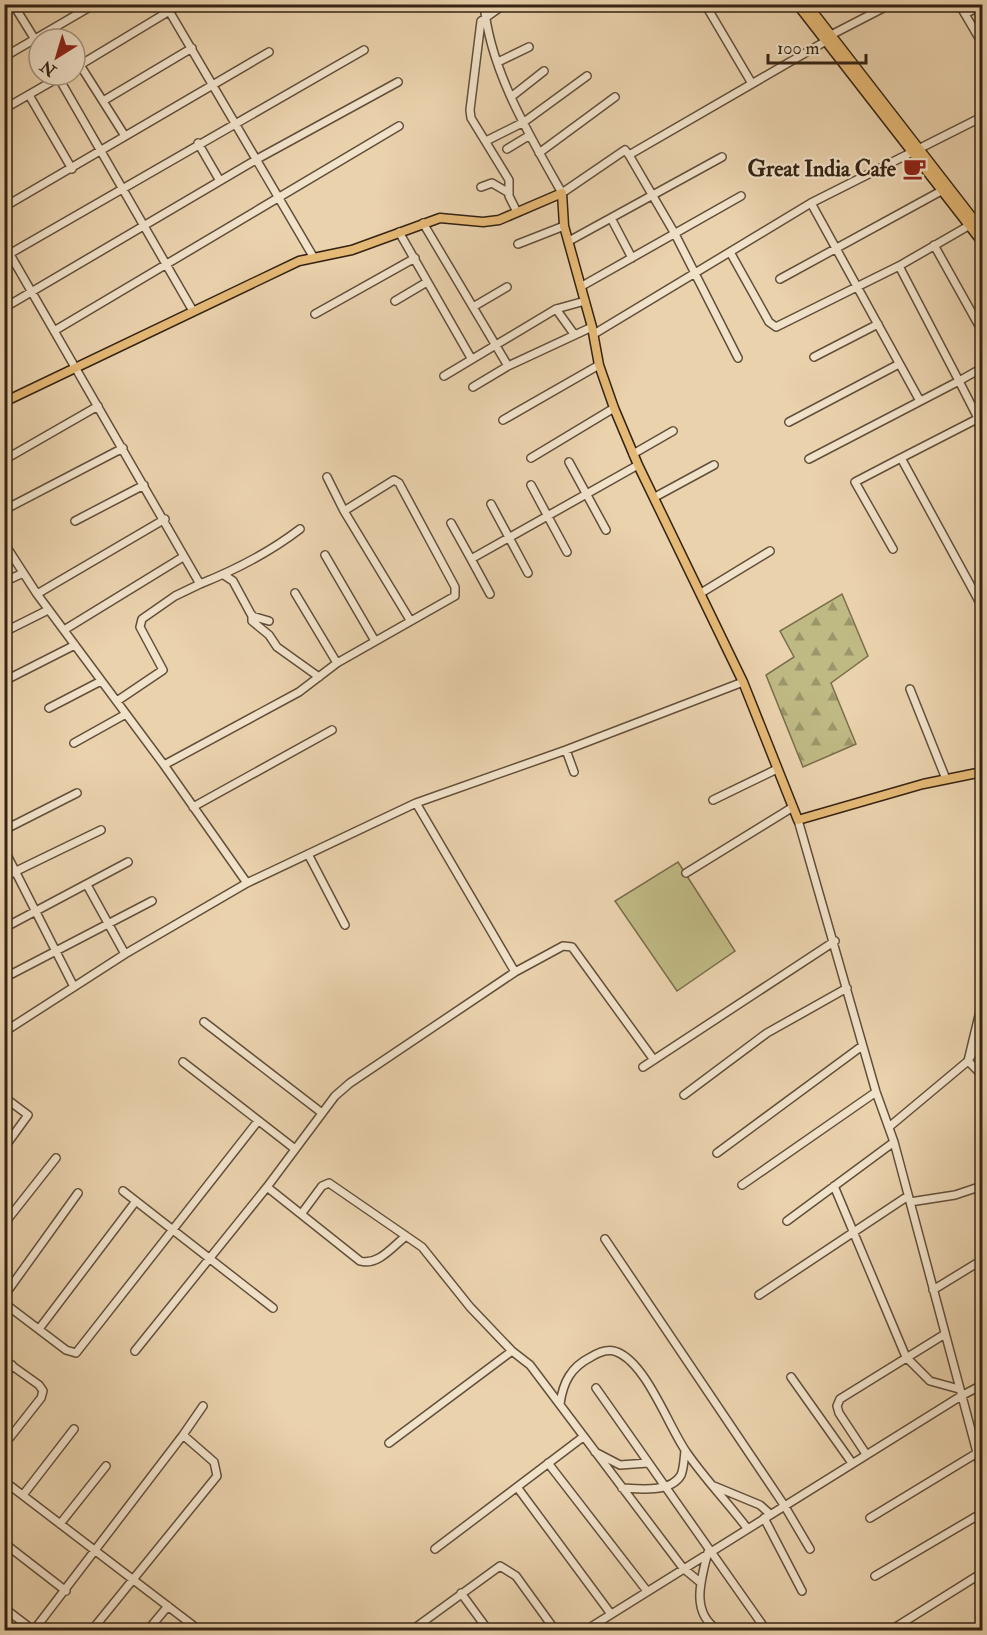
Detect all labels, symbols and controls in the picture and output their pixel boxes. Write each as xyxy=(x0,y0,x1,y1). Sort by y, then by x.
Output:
north arrow xyxy=(27,27,87,87)
scale bar xyxy=(768,27,866,65)
text: 100 m xyxy=(777,37,820,60)
text: N xyxy=(36,55,61,81)
place label: Great India Cafe xyxy=(748,155,897,183)
cafe icon: Great India Cafe xyxy=(901,156,927,182)

